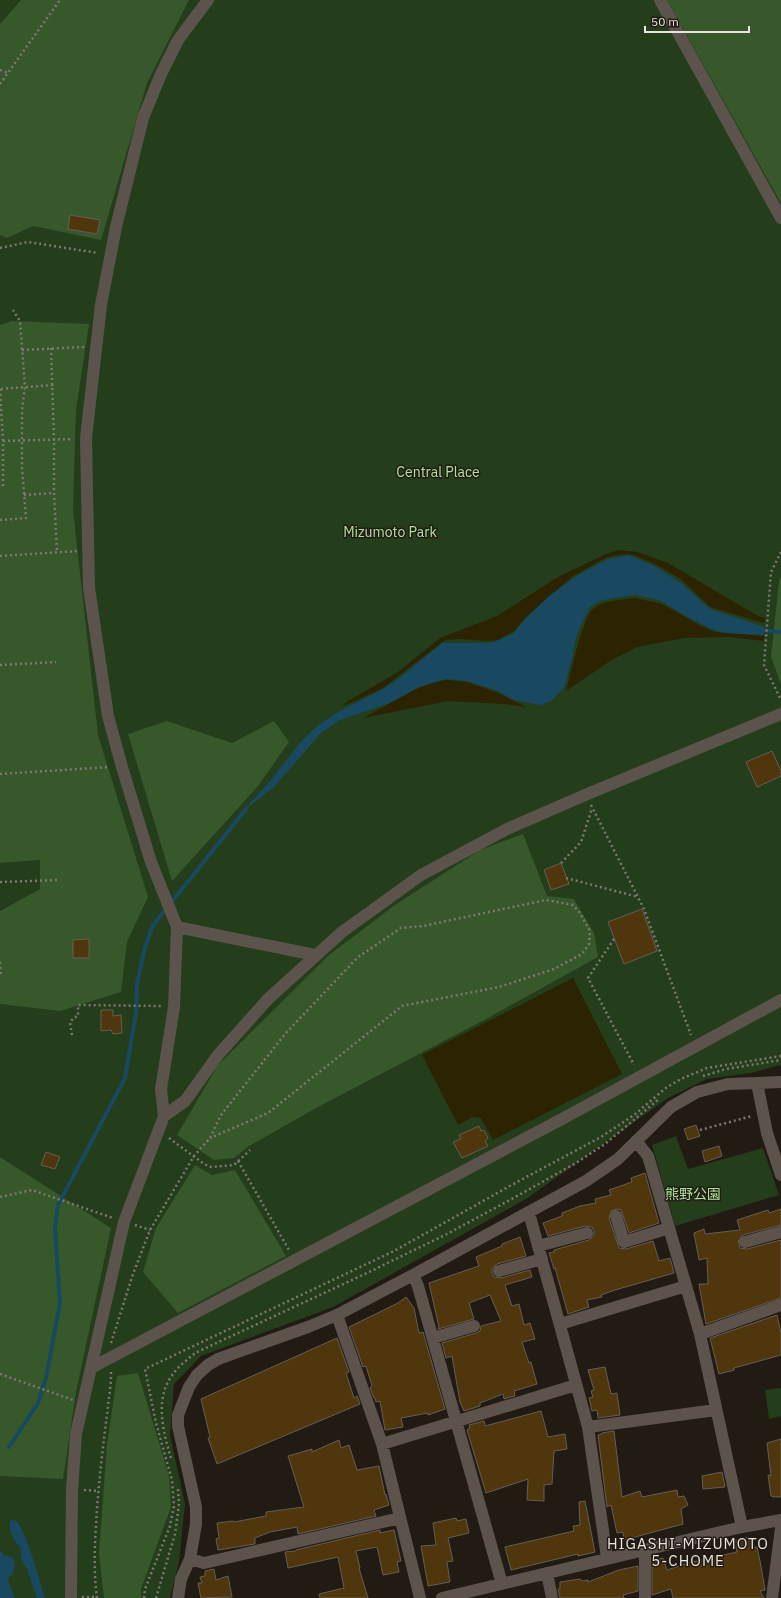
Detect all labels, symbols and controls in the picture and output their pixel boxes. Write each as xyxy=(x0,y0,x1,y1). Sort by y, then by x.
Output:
scale bar xyxy=(645,8,749,34)
text: 50 m xyxy=(651,14,679,29)
park label: Central Place xyxy=(396,463,480,481)
park label: Mizumoto Park xyxy=(343,523,437,541)
park label: 熊野公園 xyxy=(665,1185,721,1203)
district label: HIGASHI-MIZUMOTO 5-CHOME xyxy=(607,1534,769,1570)

